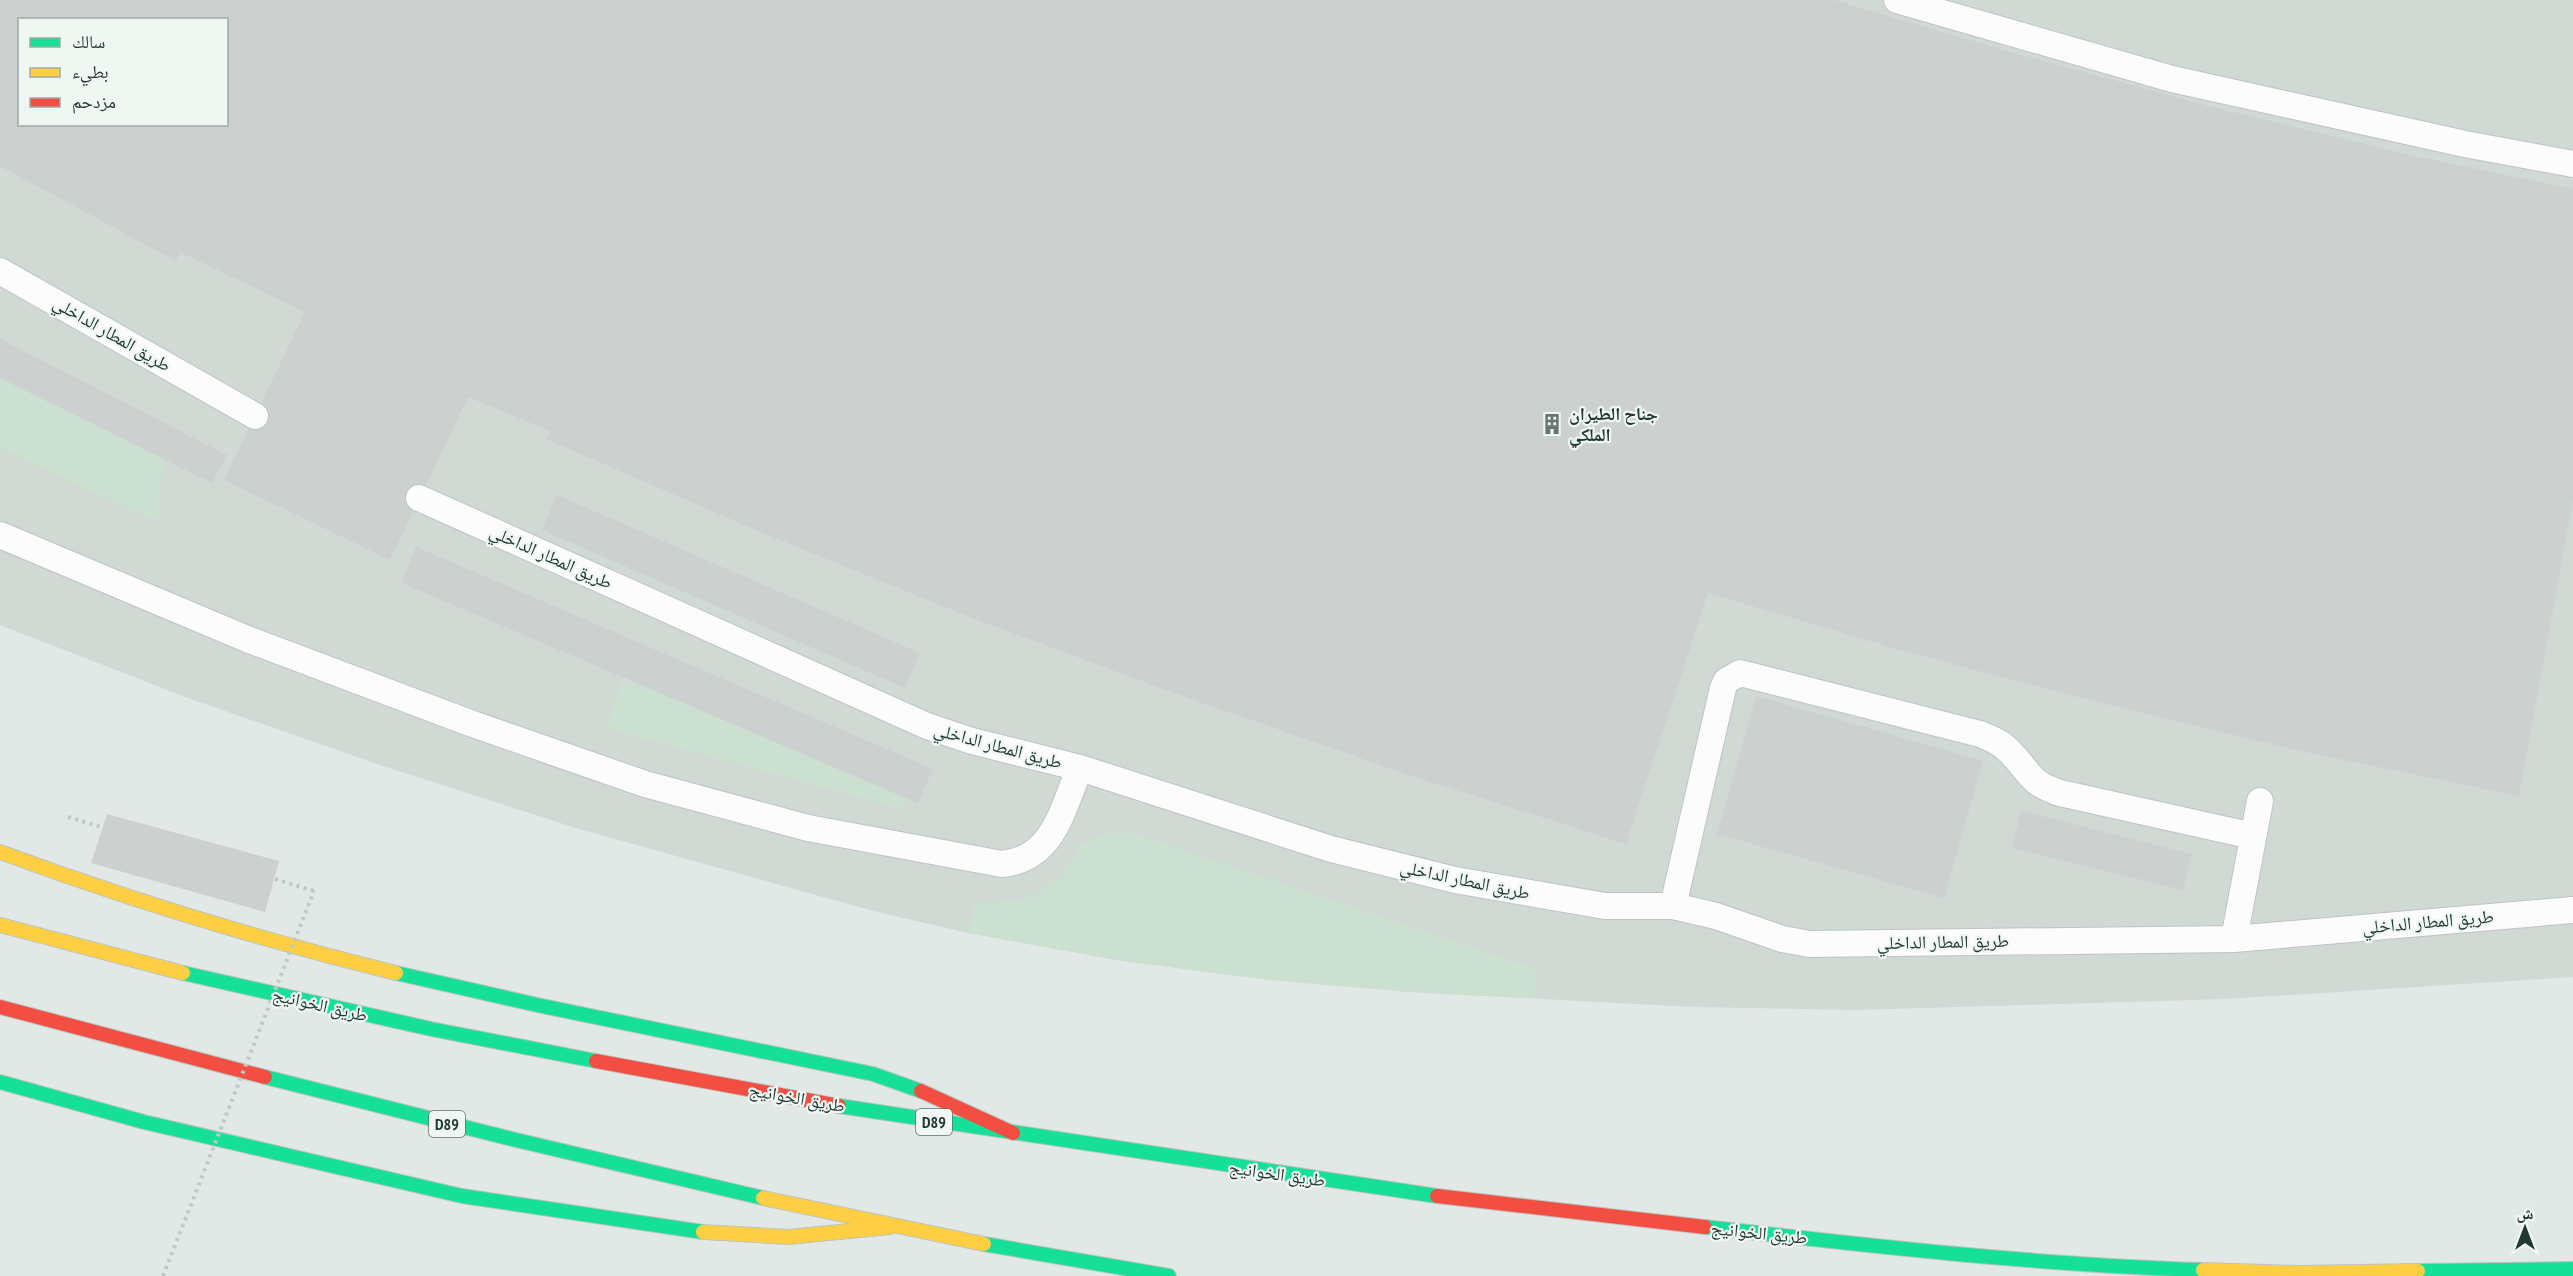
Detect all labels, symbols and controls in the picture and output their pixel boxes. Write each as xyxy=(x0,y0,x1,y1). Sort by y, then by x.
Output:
legend xyxy=(18,18,228,126)
text: سالك xyxy=(72,30,105,53)
text: بطيء xyxy=(72,60,109,87)
text: مزدحم xyxy=(72,90,116,114)
street label: طريق المطار الداخلي xyxy=(48,291,175,380)
place label: جناح الطيران الملكي xyxy=(1569,402,1658,449)
building icon: جناح الطيران الملكي xyxy=(1540,412,1564,436)
street label: طريق المطار الداخلي xyxy=(485,519,616,597)
street label: طريق المطار الداخلي xyxy=(930,717,1065,777)
street label: طريق المطار الداخلي xyxy=(1397,855,1532,908)
street label: طريق المطار الداخلي xyxy=(2361,904,2495,942)
street label: طريق المطار الداخلي xyxy=(1877,929,2009,958)
street label: طريق الخوانيج xyxy=(270,982,370,1028)
street label: طريق الخوانيج xyxy=(747,1078,847,1118)
road number: D89 xyxy=(916,1109,952,1135)
road number: D89 xyxy=(429,1111,465,1137)
street label: طريق الخوانيج xyxy=(1227,1155,1327,1193)
north arrow xyxy=(2495,1198,2555,1258)
text: ش xyxy=(2517,1203,2534,1223)
street label: طريق الخوانيج xyxy=(1710,1216,1808,1250)

